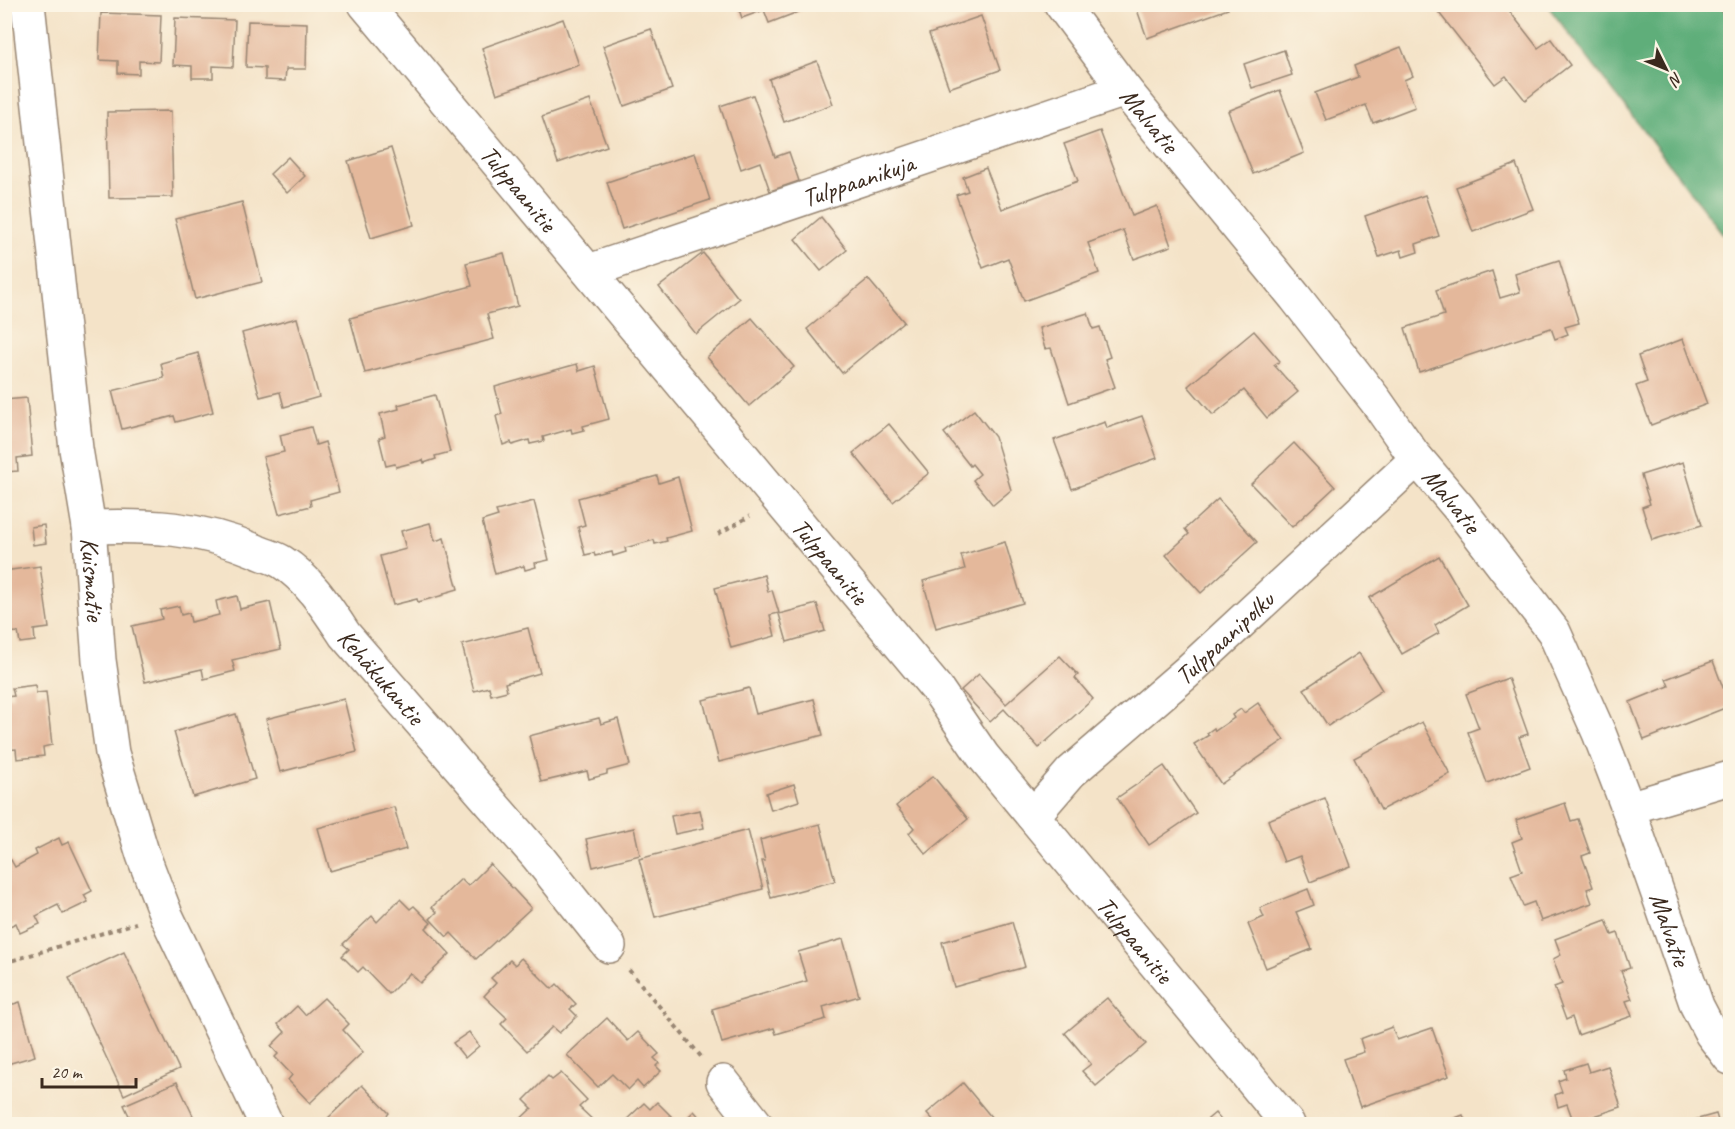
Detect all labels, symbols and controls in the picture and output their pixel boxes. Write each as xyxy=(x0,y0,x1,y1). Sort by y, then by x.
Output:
north arrow xyxy=(1636,39,1696,99)
text: N xyxy=(1663,68,1687,91)
street label: Malvatie xyxy=(1113,80,1188,162)
street label: Tulppaanitie xyxy=(473,138,566,240)
street label: Tulppaanikuja xyxy=(798,145,921,214)
street label: Malvatie xyxy=(1415,461,1490,542)
street label: Tulppaanitie xyxy=(785,511,877,613)
street label: Kuismatie xyxy=(73,536,113,624)
street label: Tulppaanipolku xyxy=(1168,582,1282,692)
street label: Kehäkukantie xyxy=(331,622,434,734)
street label: Malvatie xyxy=(1642,888,1699,973)
street label: Tulppaanitie xyxy=(1089,889,1182,991)
scale bar xyxy=(42,1051,136,1089)
text: 20 m xyxy=(51,1061,84,1083)

